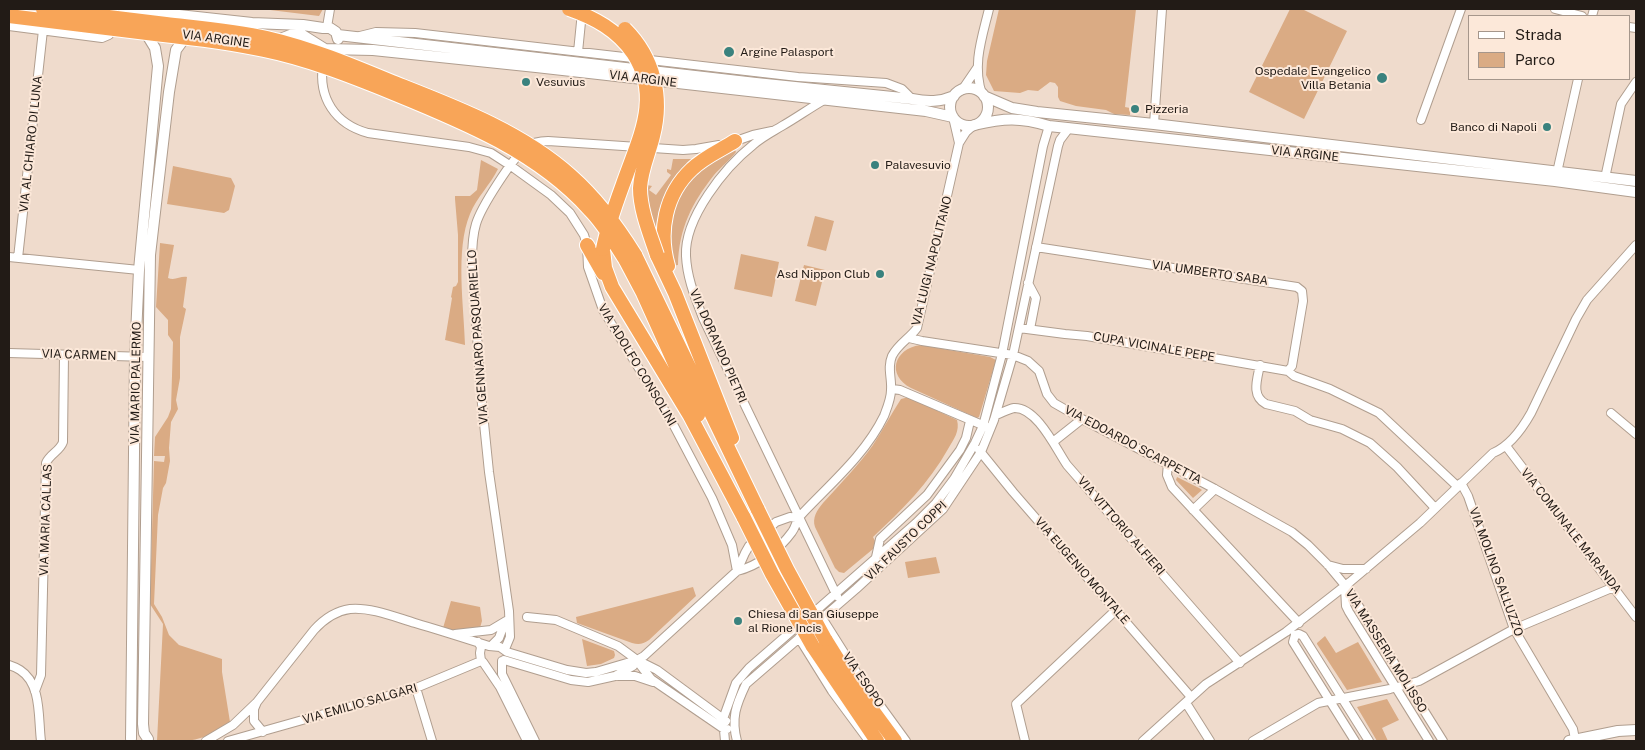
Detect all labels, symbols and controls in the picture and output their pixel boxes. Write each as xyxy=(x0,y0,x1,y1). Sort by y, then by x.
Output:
legend xyxy=(1468,15,1630,80)
text: Strada xyxy=(1515,26,1562,43)
street label: VIA ARGINE xyxy=(181,27,251,51)
marker: Argine Palasport xyxy=(722,45,736,59)
place label: Argine Palasport xyxy=(740,45,834,59)
text: Parco xyxy=(1515,51,1555,68)
place label: Ospedale Evangelico Villa Betania xyxy=(1255,64,1371,92)
street label: VIA ARGINE xyxy=(608,68,678,90)
marker: Ospedale Evangelico Villa Betania xyxy=(1375,71,1389,85)
street label: VIA AL CHIARO DI LUNA xyxy=(17,75,45,213)
place label: Vesuvius xyxy=(536,75,585,89)
marker: Vesuvius xyxy=(520,76,532,88)
place label: Pizzeria xyxy=(1145,102,1188,116)
marker: Pizzeria xyxy=(1129,103,1141,115)
place label: Banco di Napoli xyxy=(1450,120,1537,134)
marker: Banco di Napoli xyxy=(1541,121,1553,133)
street label: VIA ARGINE xyxy=(1270,143,1340,165)
place label: Palavesuvio xyxy=(885,158,951,172)
marker: Palavesuvio xyxy=(869,159,881,171)
street label: VIA LUIGI NAPOLITANO xyxy=(909,195,955,327)
street label: VIA GENNARO PASQUARIELLO xyxy=(465,249,491,425)
street label: VIA UMBERTO SABA xyxy=(1151,258,1269,288)
place label: Asd Nippon Club xyxy=(777,267,870,281)
marker: Asd Nippon Club xyxy=(874,268,886,280)
street label: VIA DORANDO PIETRI xyxy=(686,287,750,405)
street label: VIA ADOLFO CONSOLINI xyxy=(595,301,679,429)
street label: VIA MARIO PALERMO xyxy=(128,322,144,444)
street label: CUPA VICINALE PEPE xyxy=(1092,329,1216,365)
street label: VIA CARMEN xyxy=(41,346,117,364)
street label: VIA EDOARDO SCARPETTA xyxy=(1062,403,1204,487)
street label: VIA MARIA CALLAS xyxy=(37,464,55,576)
street label: VIA COMUNALE MARANDA xyxy=(1518,465,1624,597)
street label: VIA VITTORIO ALFIERI xyxy=(1074,474,1168,578)
street label: VIA FAUSTO COPPI xyxy=(862,498,950,584)
street label: VIA MOLINO SALLUZZO xyxy=(1466,506,1526,638)
street label: VIA EUGENIO MONTALE xyxy=(1032,515,1132,627)
street label: VIA MASSERIA MOLISSO xyxy=(1342,587,1430,715)
place label: Chiesa di San Giuseppe al Rione Incis xyxy=(748,607,879,635)
marker: Chiesa di San Giuseppe al Rione Incis xyxy=(732,615,744,627)
street label: VIA ESOPO xyxy=(839,650,887,710)
street label: VIA EMILIO SALGARI xyxy=(301,681,419,727)

